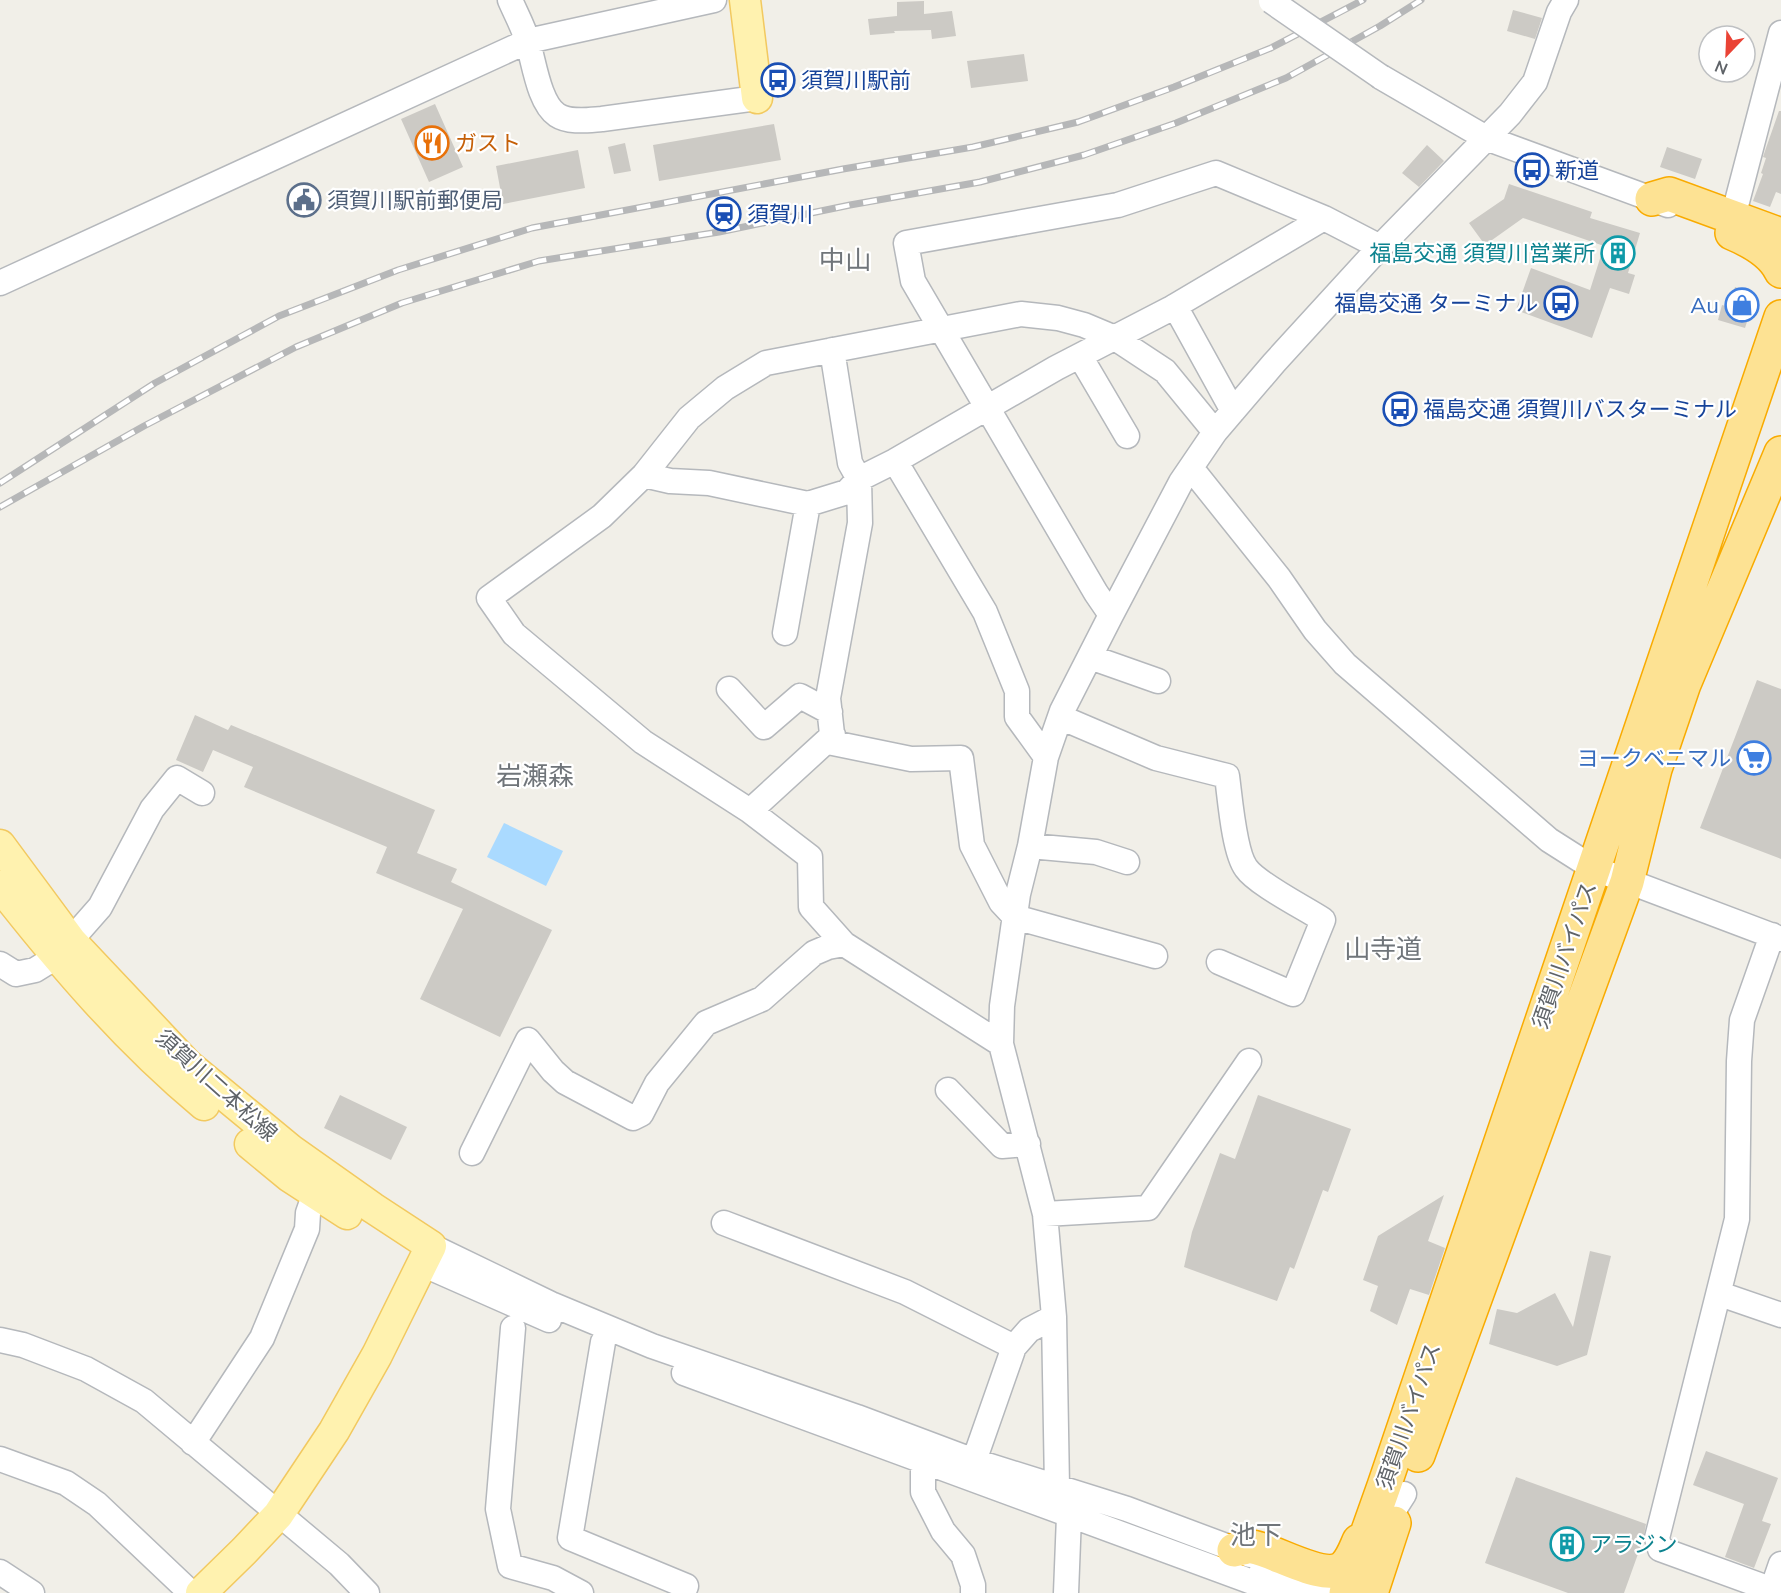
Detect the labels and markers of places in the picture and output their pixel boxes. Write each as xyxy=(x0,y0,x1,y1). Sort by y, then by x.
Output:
bus stop icon: 須賀川駅前 xyxy=(760,62,796,98)
place label: 須賀川駅前 xyxy=(801,66,911,94)
restaurant icon: ガスト xyxy=(414,125,450,161)
place label: ガスト xyxy=(455,129,521,157)
bus stop icon: 新道 xyxy=(1514,152,1550,188)
place label: 新道 xyxy=(1555,156,1599,184)
public building icon: 須賀川駅前郵便局 xyxy=(286,182,322,218)
place label: 須賀川駅前郵便局 xyxy=(327,186,503,214)
station icon: 須賀川 xyxy=(706,196,742,232)
place label: 須賀川 xyxy=(747,200,813,228)
building icon: 福島交通 須賀川営業所 xyxy=(1600,235,1636,271)
place label: 福島交通 須賀川営業所 xyxy=(1369,239,1595,267)
bus stop icon: 福島交通 ターミナル xyxy=(1543,285,1579,321)
shop icon: Au xyxy=(1724,287,1760,323)
place label: 福島交通 ターミナル xyxy=(1334,289,1538,317)
place label: Au xyxy=(1690,291,1719,319)
bus stop icon: 福島交通 須賀川バスターミナル xyxy=(1382,391,1418,427)
place label: 福島交通 須賀川バスターミナル xyxy=(1423,395,1737,423)
supermarket icon: ヨークベニマル xyxy=(1736,740,1772,776)
place label: ヨークベニマル xyxy=(1577,744,1731,772)
building icon: アラジン xyxy=(1549,1526,1585,1562)
place label: アラジン xyxy=(1590,1530,1678,1558)

